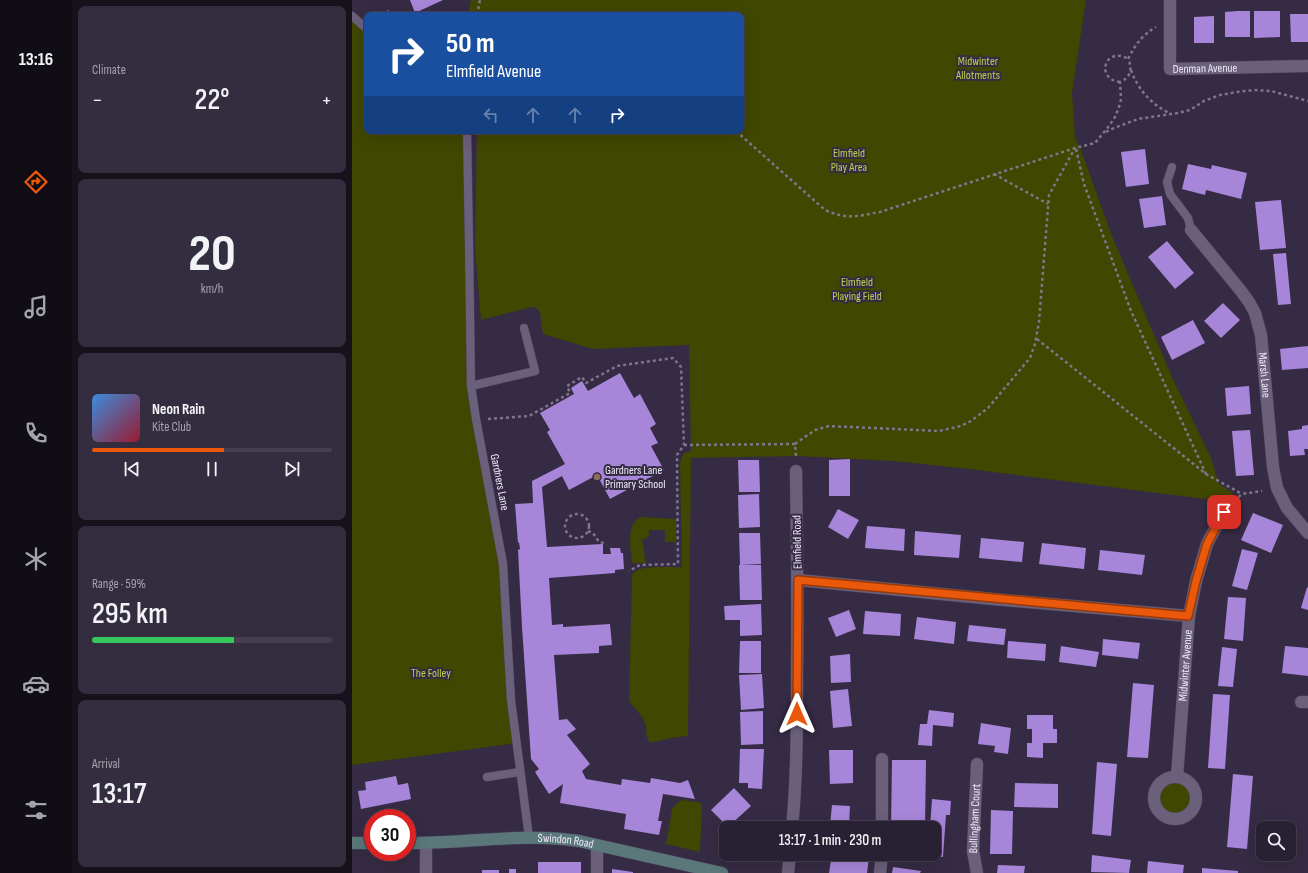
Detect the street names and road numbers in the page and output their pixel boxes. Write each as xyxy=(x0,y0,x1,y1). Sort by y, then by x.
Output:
street label: Denman Avenue xyxy=(1173,61,1238,77)
street label: Marsh Lane xyxy=(1255,352,1274,399)
street label: Gardners Lane xyxy=(487,453,512,512)
street label: Elmfield Road xyxy=(790,515,805,569)
street label: Midwinter Avenue xyxy=(1176,629,1196,702)
street label: Bullingham Court xyxy=(966,783,984,854)
street label: Swindon Road xyxy=(537,831,595,852)

